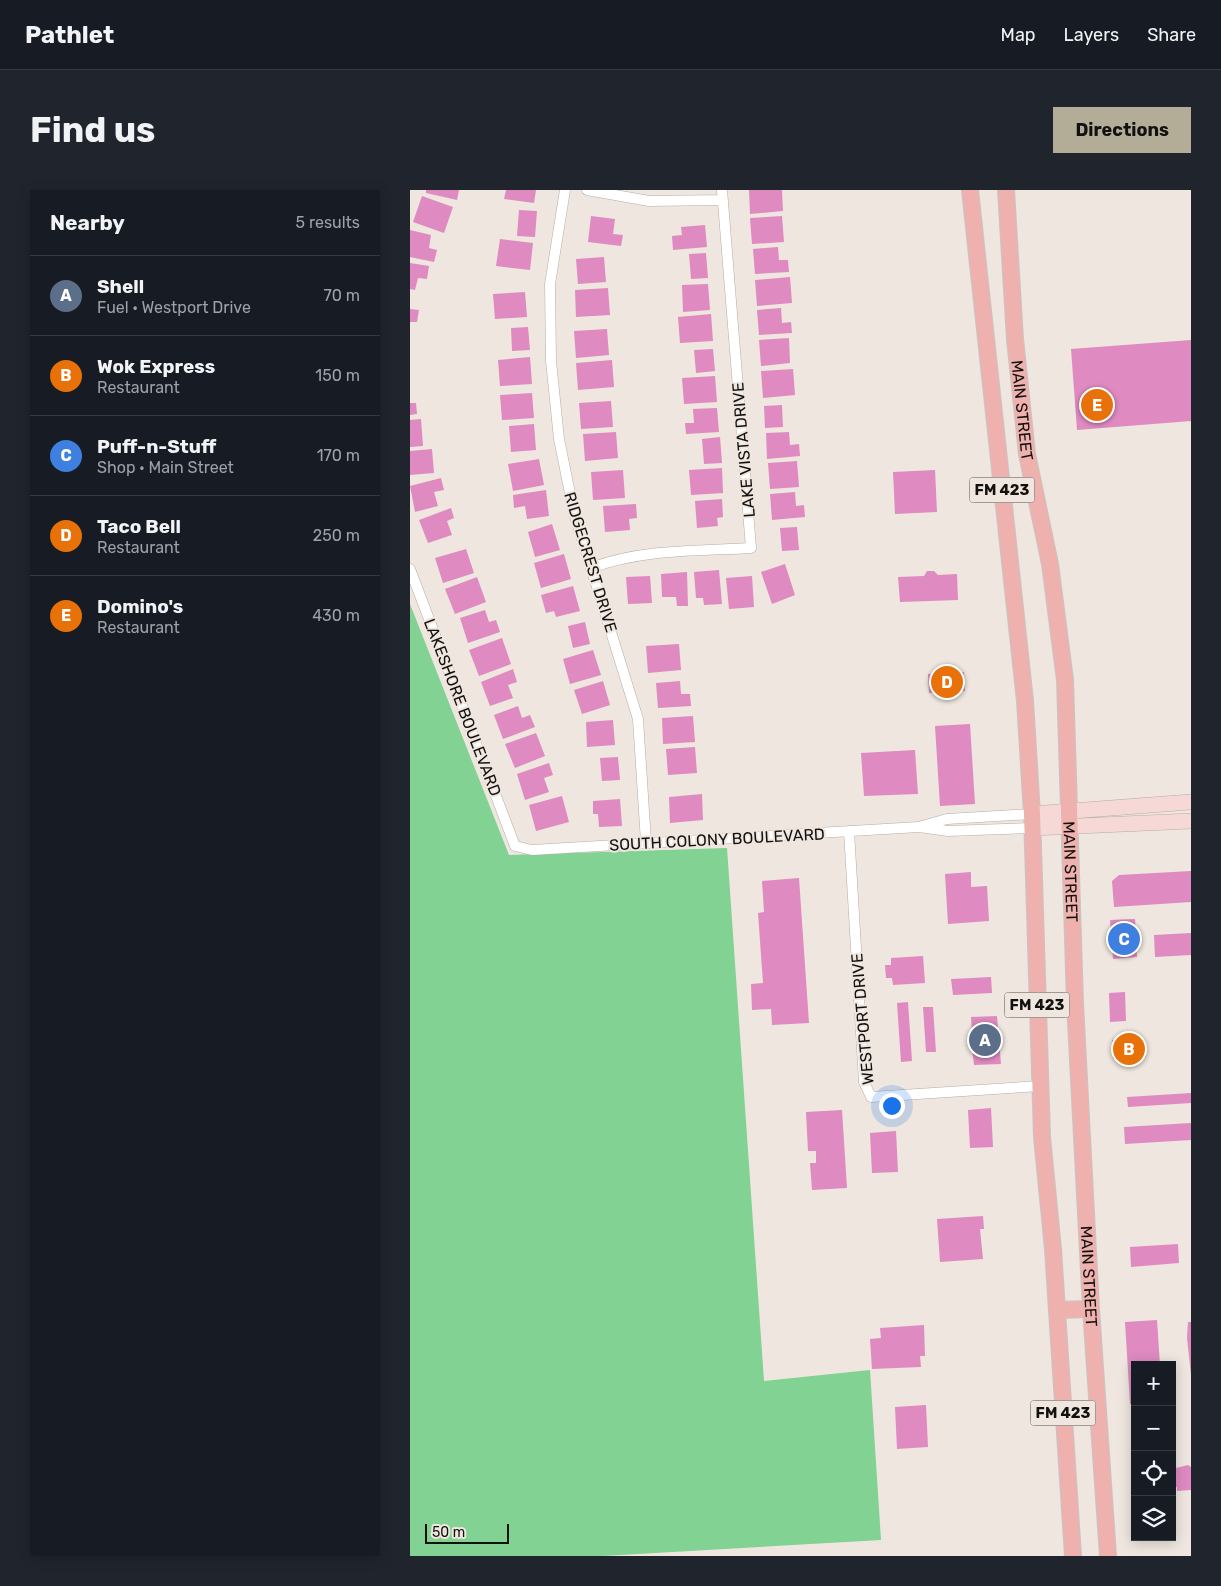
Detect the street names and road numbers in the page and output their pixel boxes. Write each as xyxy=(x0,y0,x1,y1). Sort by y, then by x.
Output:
street label: MAIN STREET xyxy=(1007,359,1037,463)
street label: LAKE VISTA DRIVE xyxy=(728,382,759,518)
road number: FM 423 xyxy=(970,478,1034,502)
street label: RIDGECREST DRIVE xyxy=(560,490,621,635)
street label: LAKESHORE BOULEVARD xyxy=(420,616,505,799)
street label: MAIN STREET xyxy=(1059,821,1081,923)
street label: SOUTH COLONY BOULEVARD xyxy=(609,824,825,855)
street label: WESTPORT DRIVE xyxy=(847,952,878,1085)
road number: FM 423 xyxy=(1004,992,1070,1018)
street label: MAIN STREET xyxy=(1077,1225,1101,1327)
road number: FM 423 xyxy=(1030,1400,1096,1426)

